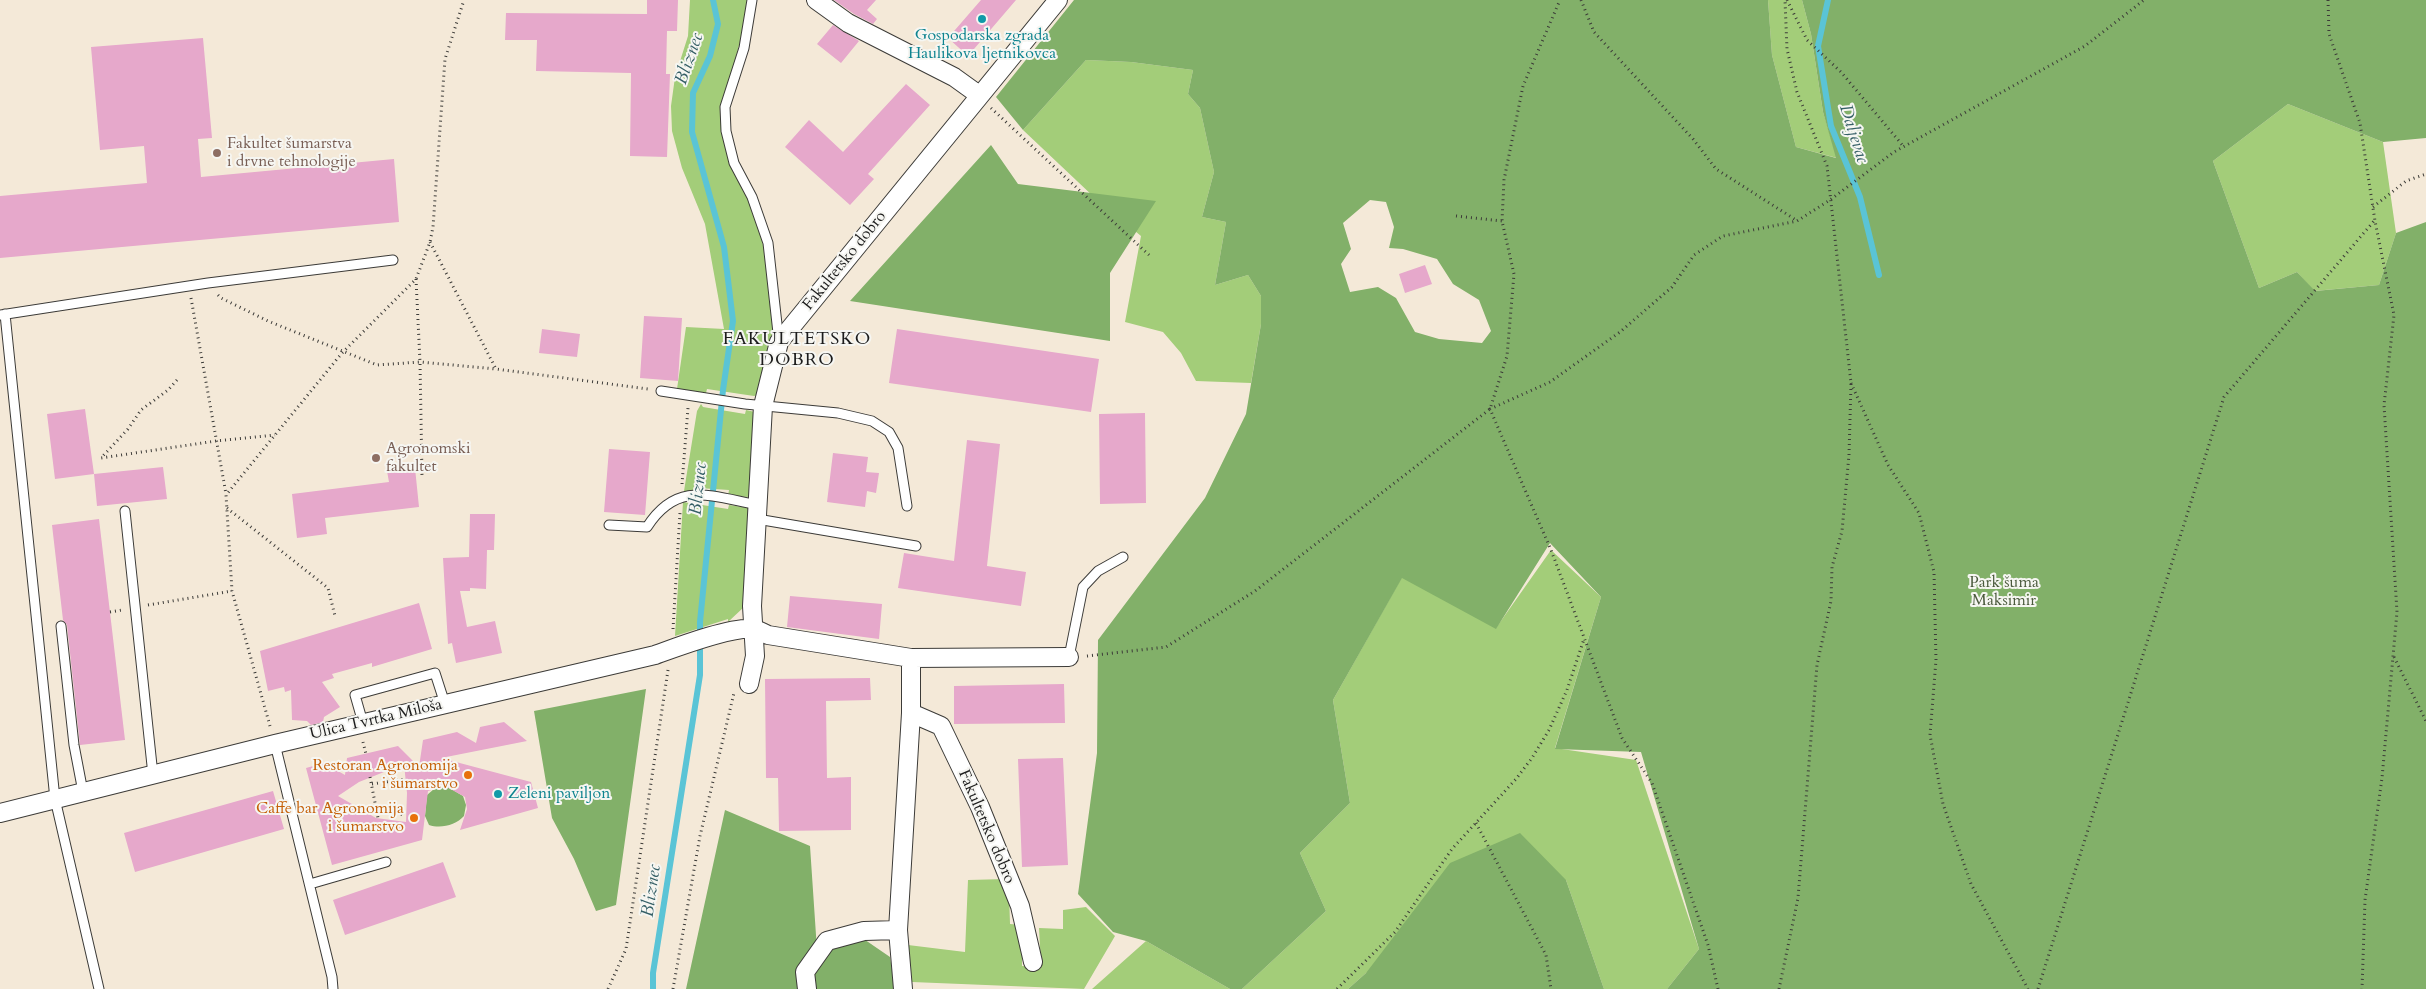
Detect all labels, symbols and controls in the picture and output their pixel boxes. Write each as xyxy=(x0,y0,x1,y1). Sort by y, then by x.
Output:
marker: Gospodarska zgrada Haulikova ljetnikovca xyxy=(976,13,988,25)
place label: Gospodarska zgrada Haulikova ljetnikovca xyxy=(908,26,1056,64)
water label: Bliznec xyxy=(671,30,709,88)
water label: Daljevac xyxy=(1833,102,1873,166)
place label: Fakultet šumarstva i drvne tehnologije xyxy=(227,134,356,172)
marker: Fakultet šumarstva i drvne tehnologije xyxy=(211,147,223,159)
street label: Fakultetsko dobro xyxy=(799,208,891,314)
district label: FAKULTETSKO DOBRO xyxy=(721,329,873,372)
place label: Agronomski fakultet xyxy=(386,439,471,477)
marker: Agronomski fakultet xyxy=(370,452,382,464)
water label: Bliznec xyxy=(685,462,713,516)
park label: Park šuma Maksimir xyxy=(1969,573,2039,611)
street label: Ulica Tvrtka Miloša xyxy=(308,695,444,745)
place label: Restoran Agronomija i šumarstvo xyxy=(312,756,458,794)
street label: Fakultetsko dobro xyxy=(953,767,1019,887)
marker: Restoran Agronomija i šumarstvo xyxy=(462,769,474,781)
place label: Zeleni paviljon xyxy=(508,784,610,804)
marker: Zeleni paviljon xyxy=(492,788,504,800)
place label: Caffe bar Agronomija i šumarstvo xyxy=(256,799,404,837)
marker: Caffe bar Agronomija i šumarstvo xyxy=(408,812,420,824)
water label: Bliznec xyxy=(638,863,666,919)

